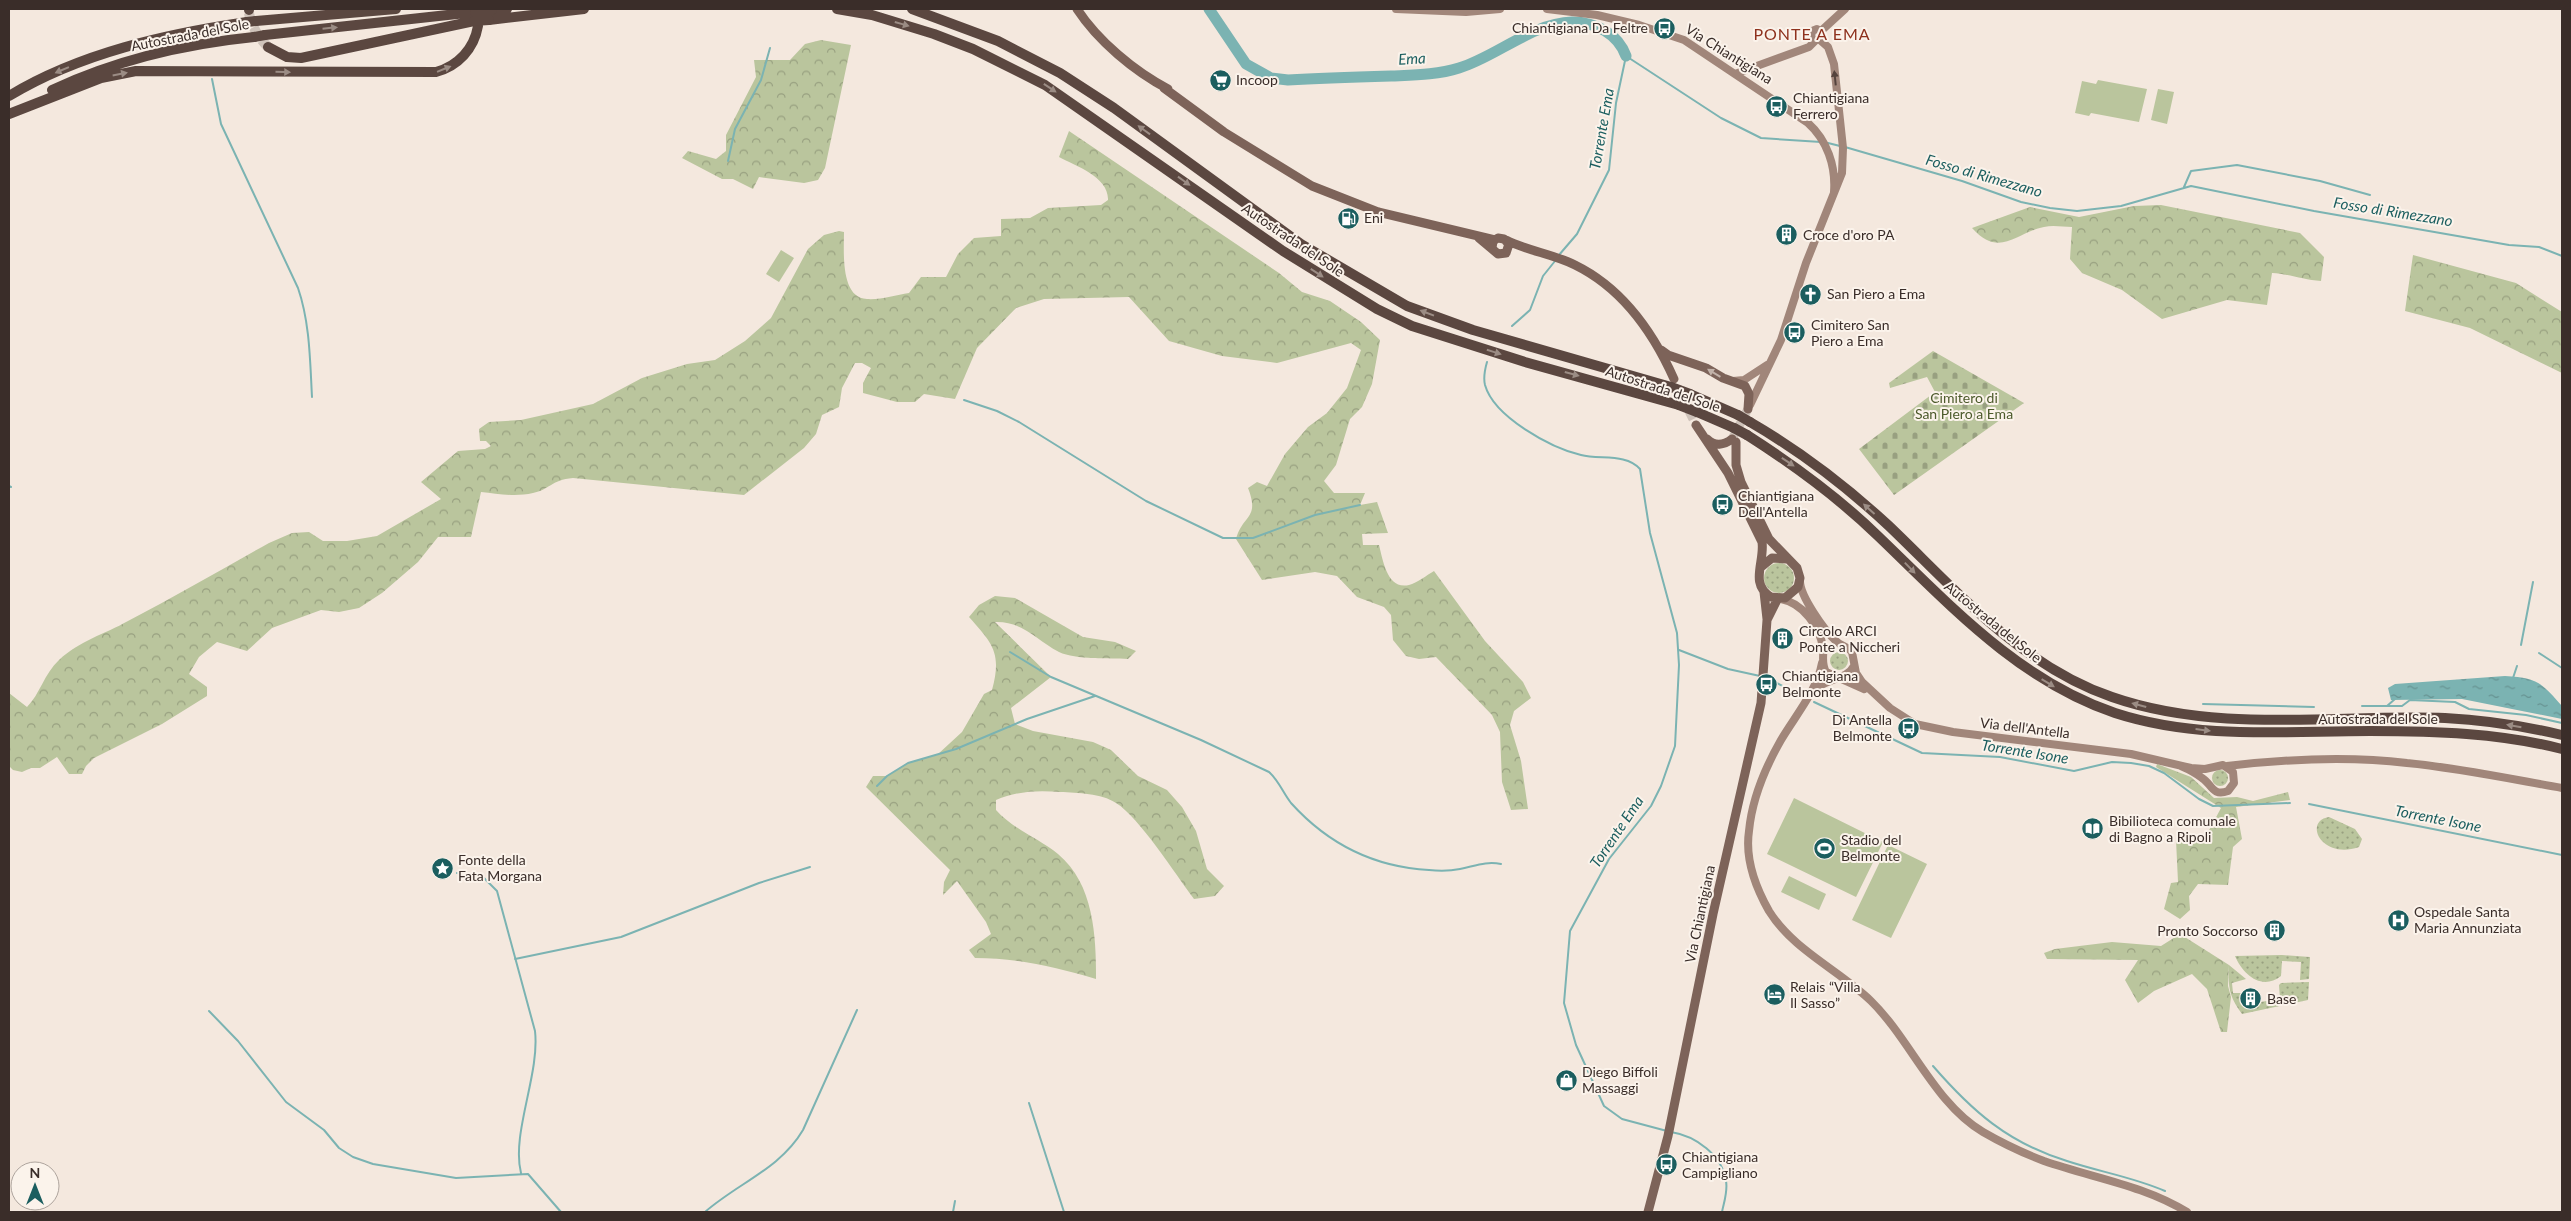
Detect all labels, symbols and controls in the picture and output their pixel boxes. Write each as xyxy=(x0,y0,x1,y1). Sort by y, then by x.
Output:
street label: Autostrada del Sole xyxy=(130,15,250,54)
bus stop icon: Chiantigiana Da Feltre xyxy=(1652,16,1676,40)
place label: Chiantigiana Da Feltre xyxy=(1512,19,1648,36)
one-way arrow xyxy=(894,20,909,28)
street label: Via Chiantigiana xyxy=(1683,20,1776,87)
one-way arrow xyxy=(323,24,339,32)
district label: PONTE A EMA xyxy=(1753,24,1871,43)
water label: Ema xyxy=(1398,48,1426,68)
one-way arrow xyxy=(437,64,451,72)
one-way arrow xyxy=(54,66,69,74)
one-way arrow xyxy=(275,68,291,76)
supermarket icon: Incoop xyxy=(1208,68,1232,92)
one-way arrow xyxy=(113,69,129,77)
one-way arrow xyxy=(1831,70,1839,86)
place label: Incoop xyxy=(1236,71,1278,88)
one-way arrow xyxy=(1043,83,1057,93)
water label: Torrente Ema xyxy=(1585,86,1617,171)
place label: Chiantigiana Ferrero xyxy=(1793,89,1869,122)
bus stop icon: Chiantigiana Ferrero xyxy=(1765,94,1789,118)
one-way arrow xyxy=(1138,125,1151,136)
water label: Fosso di Rimezzano xyxy=(1924,150,2045,200)
one-way arrow xyxy=(1177,176,1191,186)
water label: Fosso di Rimezzano xyxy=(2332,193,2454,229)
street label: Autostrada del Sole xyxy=(1239,199,1348,280)
fuel station icon: Eni xyxy=(1336,206,1360,230)
place label: Eni xyxy=(1364,209,1383,226)
building icon: Croce d'oro PA xyxy=(1775,223,1799,247)
place label: Croce d'oro PA xyxy=(1803,226,1895,243)
one-way arrow xyxy=(1311,269,1324,278)
church icon: San Piero a Ema xyxy=(1799,282,1823,306)
place label: San Piero a Ema xyxy=(1827,285,1925,302)
one-way arrow xyxy=(1419,309,1434,317)
place label: Cimitero San Piero a Ema xyxy=(1811,316,1890,349)
bus stop icon: Cimitero San Piero a Ema xyxy=(1783,321,1807,345)
one-way arrow xyxy=(1486,349,1501,357)
street label: Autostrada del Sole xyxy=(1604,362,1723,415)
one-way arrow xyxy=(1707,368,1720,377)
one-way arrow xyxy=(1564,371,1579,379)
park label: Cimitero di San Piero a Ema xyxy=(1915,389,2013,422)
one-way arrow xyxy=(1782,457,1795,467)
place label: Chiantigiana Dell'Antella xyxy=(1738,487,1814,520)
bus stop icon: Chiantigiana Dell'Antella xyxy=(1710,492,1734,516)
one-way arrow xyxy=(1864,503,1876,515)
one-way arrow xyxy=(1904,562,1916,574)
street label: Autostrada del Sole xyxy=(1941,577,2045,666)
place label: Circolo ARCI Ponte a Niccheri xyxy=(1799,622,1900,655)
building icon: Circolo ARCI Ponte a Niccheri xyxy=(1771,627,1795,651)
place label: Chiantigiana Belmonte xyxy=(1782,667,1858,700)
bus stop icon: Chiantigiana Belmonte xyxy=(1754,672,1778,696)
one-way arrow xyxy=(2042,679,2055,688)
one-way arrow xyxy=(2131,701,2146,709)
street label: Autostrada del Sole xyxy=(2318,710,2438,727)
place label: Di Antella Belmonte xyxy=(1832,711,1892,744)
street label: Via dell'Antella xyxy=(1979,714,2071,741)
bus stop icon: Di Antella Belmonte xyxy=(1896,716,1920,740)
one-way arrow xyxy=(2506,722,2522,730)
one-way arrow xyxy=(2195,726,2211,734)
water label: Torrente Isone xyxy=(1980,735,2070,767)
water label: Torrente Ema xyxy=(1586,792,1647,871)
water label: Torrente Isone xyxy=(2393,801,2483,835)
place label: Bibilioteca comunale di Bagno a Ripoli xyxy=(2109,812,2236,845)
library icon: Bibilioteca comunale di Bagno a Ripoli xyxy=(2081,817,2105,841)
place label: Stadio del Belmonte xyxy=(1841,831,1902,864)
sports icon: Stadio del Belmonte xyxy=(1813,836,1837,860)
place label: Fonte della Fata Morgana xyxy=(458,851,542,884)
place icon: Fonte della Fata Morgana xyxy=(430,856,454,880)
street label: Via Chiantigiana xyxy=(1681,863,1718,964)
place label: Ospedale Santa Maria Annunziata xyxy=(2414,903,2522,936)
hospital icon: Ospedale Santa Maria Annunziata xyxy=(2386,908,2410,932)
building icon: Pronto Soccorso xyxy=(2262,919,2286,943)
place label: Pronto Soccorso xyxy=(2157,922,2258,939)
place label: Relais “Villa Il Sasso” xyxy=(1790,978,1861,1011)
hotel icon: Relais “Villa Il Sasso” xyxy=(1762,983,1786,1007)
building icon: Base xyxy=(2239,987,2263,1011)
place label: Base xyxy=(2267,990,2296,1007)
place label: Diego Biffoli Massaggi xyxy=(1582,1063,1658,1096)
shop icon: Diego Biffoli Massaggi xyxy=(1554,1068,1578,1092)
place label: Chiantigiana Campigliano xyxy=(1682,1148,1758,1181)
bus stop icon: Chiantigiana Campigliano xyxy=(1654,1153,1678,1177)
north arrow xyxy=(10,1161,60,1211)
text: N xyxy=(30,1164,40,1181)

